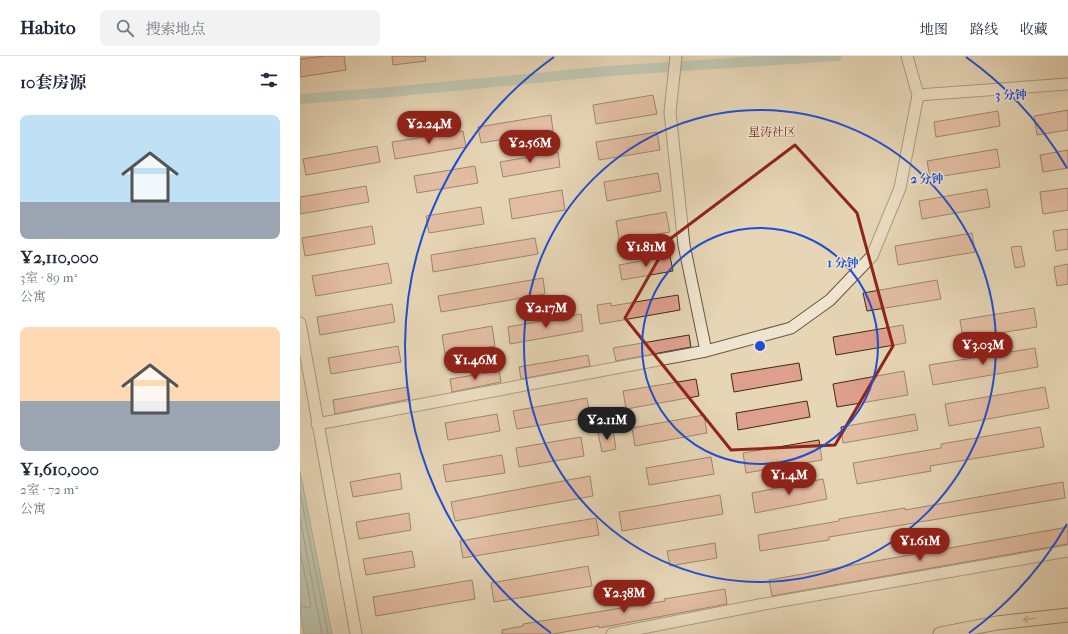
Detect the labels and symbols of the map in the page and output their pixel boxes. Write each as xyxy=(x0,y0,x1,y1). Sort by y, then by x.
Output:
text: 3 分钟 xyxy=(995,88,1027,103)
pin: ¥2.24M xyxy=(396,111,462,145)
district label: 星涛社区 xyxy=(748,125,796,139)
pin: ¥2.56M xyxy=(497,130,563,164)
text: 2 分钟 xyxy=(911,172,943,186)
pin: ¥1.81M xyxy=(613,234,679,268)
text: 1 分钟 xyxy=(828,256,858,270)
pin: ¥2.17M xyxy=(513,295,579,329)
pin: ¥3.03M xyxy=(950,332,1016,366)
centre of rings xyxy=(753,339,767,353)
pin: ¥1.46M xyxy=(442,347,508,381)
pin: ¥2.11M xyxy=(574,407,640,441)
pin: ¥1.4M xyxy=(761,462,817,496)
pin: ¥1.61M xyxy=(887,528,953,562)
pin: ¥2.38M xyxy=(591,580,657,614)
one-way arrow xyxy=(1023,615,1036,623)

